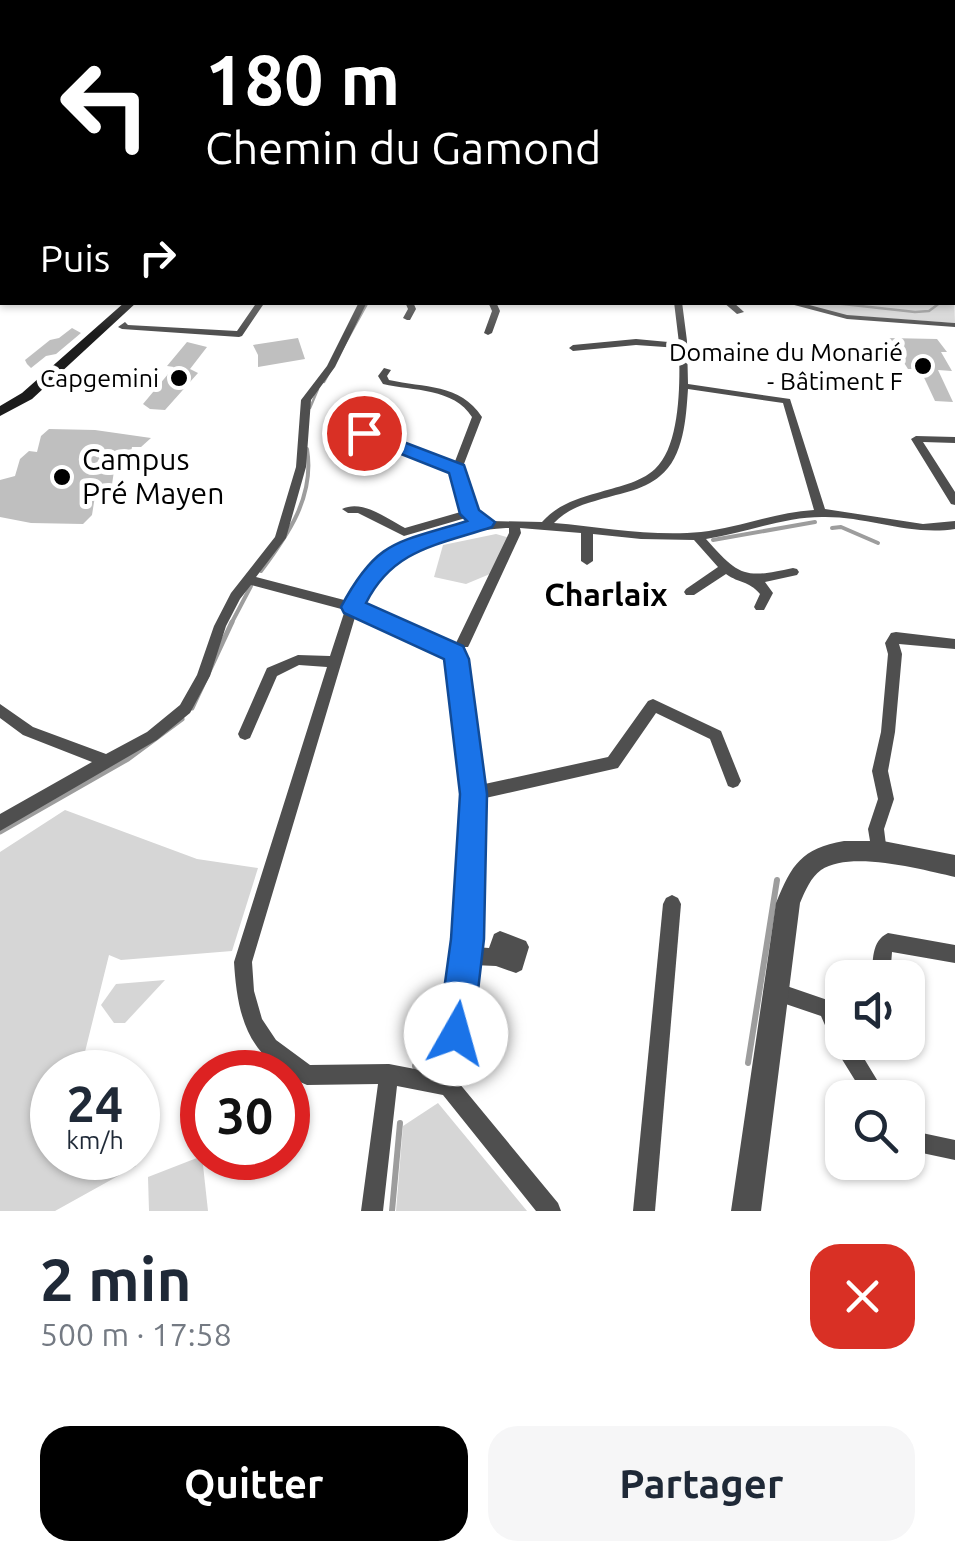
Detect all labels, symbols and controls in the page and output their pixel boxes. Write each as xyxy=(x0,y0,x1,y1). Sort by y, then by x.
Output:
icon: left xyxy=(40,40,170,170)
text: 180 m xyxy=(205,40,400,118)
text: Chemin du Gamond xyxy=(205,122,601,173)
icon: right xyxy=(130,230,185,285)
text: Puis xyxy=(40,237,110,279)
place label: Domaine du Monarié - Bâtiment F xyxy=(669,338,903,395)
marker: Domaine du Monarié - Bâtiment F xyxy=(912,355,934,377)
place label: Capgemini xyxy=(40,364,159,392)
marker: Capgemini xyxy=(168,367,190,389)
pin xyxy=(322,391,407,476)
icon: arrive xyxy=(337,406,392,461)
place label: Campus Pré Mayen xyxy=(82,442,224,510)
marker: Campus Pré Mayen xyxy=(51,466,73,488)
district label: Charlaix xyxy=(544,576,668,612)
map controls xyxy=(825,960,925,1180)
button: sound xyxy=(825,960,925,1060)
position arrow xyxy=(404,982,508,1086)
speed limit sign: 30 xyxy=(180,1050,310,1180)
text: 24 xyxy=(67,1075,123,1131)
button: search xyxy=(825,1080,925,1180)
text: km/h xyxy=(66,1126,124,1154)
button: close xyxy=(810,1244,915,1349)
text: 2 min xyxy=(40,1245,192,1312)
text: 500 m · 17:58 xyxy=(40,1316,232,1352)
button: Quitter xyxy=(40,1426,468,1541)
button: Partager xyxy=(488,1426,915,1541)

